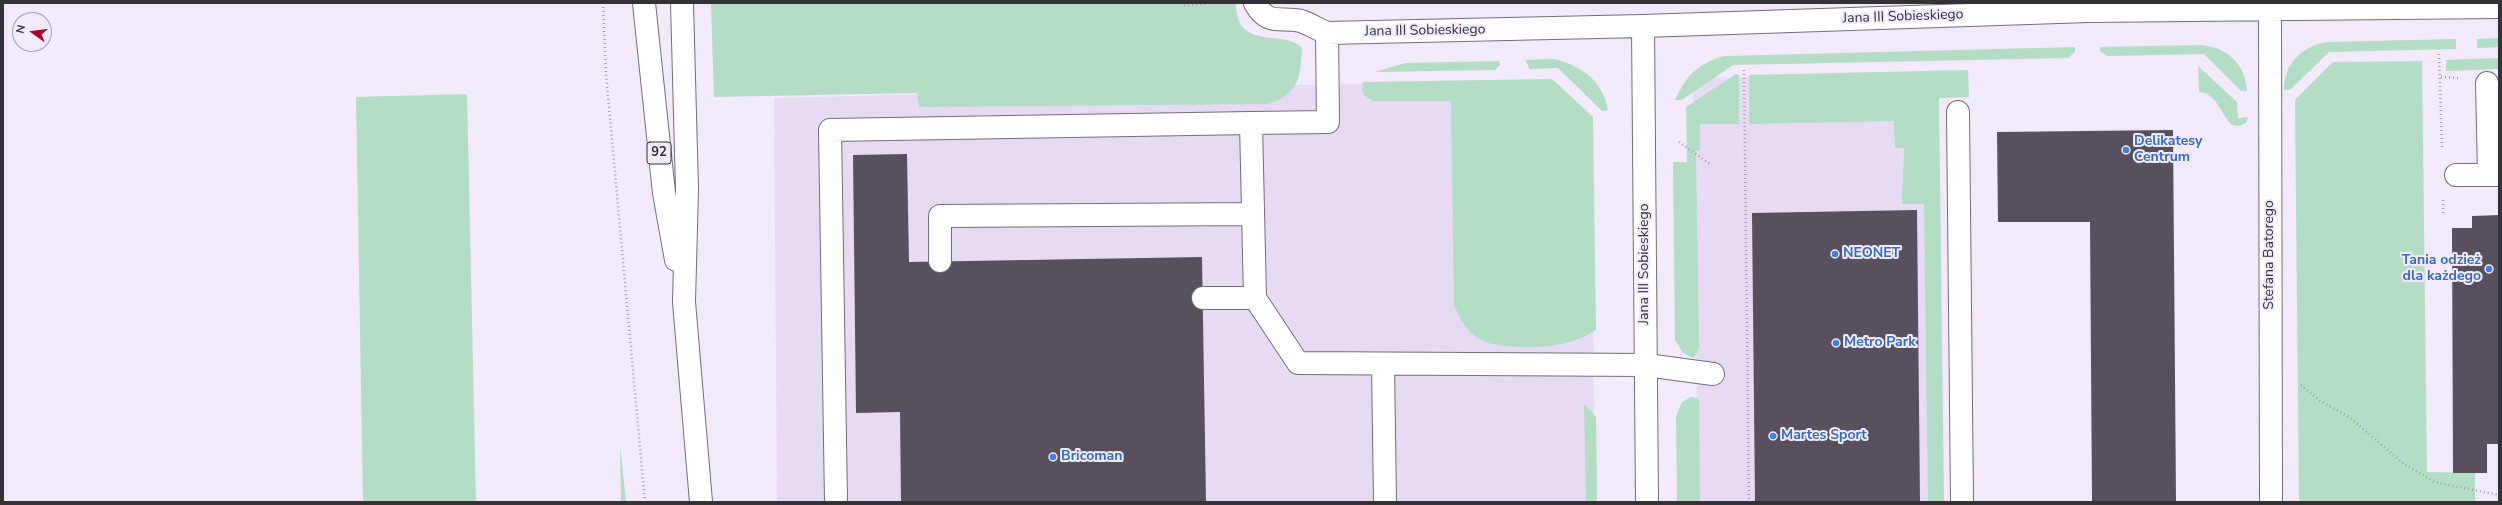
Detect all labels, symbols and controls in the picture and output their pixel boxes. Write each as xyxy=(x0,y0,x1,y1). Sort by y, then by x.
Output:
street label: Jana III Sobieskiego xyxy=(1842,6,1964,28)
north arrow xyxy=(12,12,52,52)
street label: Jana III Sobieskiego xyxy=(1364,22,1486,40)
text: N xyxy=(13,23,29,35)
place label: Delikatesy Centrum xyxy=(2134,134,2202,166)
road number: 92 xyxy=(647,142,671,164)
marker: Delikatesy Centrum xyxy=(2121,145,2131,155)
street label: Stefana Batorego xyxy=(2262,200,2278,310)
street label: Jana III Sobieskiego xyxy=(1637,204,1653,324)
place label: NEONET xyxy=(1843,246,1900,262)
marker: NEONET xyxy=(1830,249,1840,259)
place label: Tania odzież dla każdego xyxy=(2402,253,2481,286)
marker: Tania odzież dla każdego xyxy=(2484,264,2494,274)
place label: Metro Park xyxy=(1844,335,1916,351)
marker: Metro Park xyxy=(1831,338,1841,348)
place label: Martes Sport xyxy=(1781,428,1867,444)
marker: Martes Sport xyxy=(1768,431,1778,441)
place label: Bricoman xyxy=(1061,449,1122,465)
marker: Bricoman xyxy=(1048,452,1058,462)

